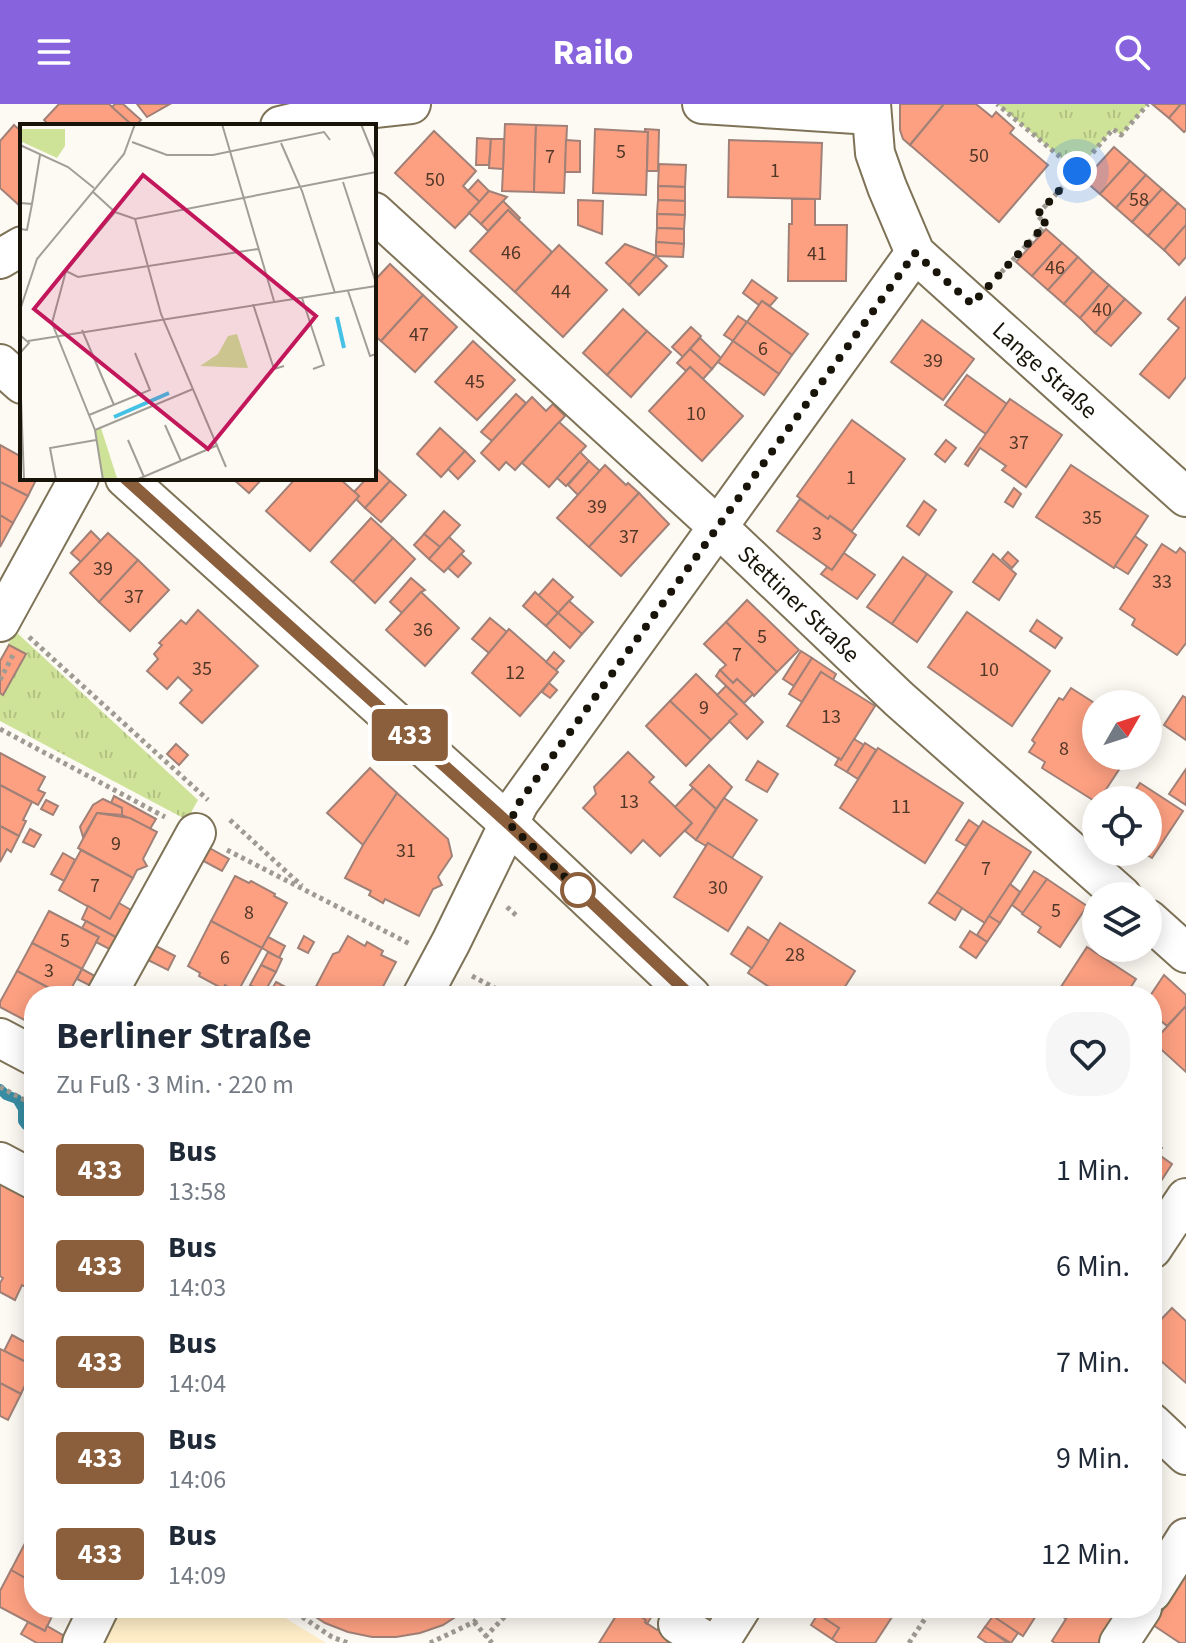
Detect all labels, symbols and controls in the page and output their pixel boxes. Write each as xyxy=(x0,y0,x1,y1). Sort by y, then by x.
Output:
text: Railo xyxy=(553,27,633,78)
icon: menu xyxy=(32,30,76,74)
icon: search xyxy=(1110,30,1154,74)
inset map xyxy=(20,124,376,480)
house number: 5 xyxy=(616,138,626,166)
house number: 50 xyxy=(969,142,989,170)
house number: 7 xyxy=(545,143,555,171)
your location xyxy=(1057,151,1097,191)
house number: 1 xyxy=(770,157,780,185)
house number: 50 xyxy=(425,166,445,194)
house number: 58 xyxy=(1129,186,1149,214)
house number: 46 xyxy=(501,239,521,267)
house number: 41 xyxy=(807,240,827,268)
house number: 46 xyxy=(1045,254,1065,282)
house number: 44 xyxy=(551,278,571,306)
house number: 40 xyxy=(1092,296,1112,324)
street label: Lange Straße xyxy=(984,314,1105,427)
house number: 47 xyxy=(409,321,429,349)
house number: 6 xyxy=(758,335,768,363)
house number: 39 xyxy=(923,347,943,375)
house number: 45 xyxy=(465,368,485,396)
house number: 10 xyxy=(686,400,706,428)
house number: 37 xyxy=(1009,429,1029,457)
house number: 1 xyxy=(846,464,856,492)
house number: 39 xyxy=(587,493,607,521)
house number: 35 xyxy=(1082,504,1102,532)
house number: 3 xyxy=(812,520,822,548)
house number: 37 xyxy=(619,523,639,551)
street label: Stettiner Straße xyxy=(729,537,868,671)
house number: 39 xyxy=(93,555,113,583)
house number: 33 xyxy=(1152,568,1172,596)
house number: 37 xyxy=(124,583,144,611)
house number: 36 xyxy=(413,616,433,644)
house number: 5 xyxy=(757,623,767,651)
house number: 7 xyxy=(732,641,742,669)
house number: 35 xyxy=(192,655,212,683)
house number: 10 xyxy=(979,656,999,684)
house number: 12 xyxy=(505,659,525,687)
north arrow xyxy=(1082,690,1162,770)
map controls xyxy=(1082,690,1162,962)
house number: 9 xyxy=(699,694,709,722)
house number: 13 xyxy=(821,703,841,731)
line badge: 433 xyxy=(364,709,456,761)
text: 433 xyxy=(388,715,432,755)
house number: 8 xyxy=(1059,735,1069,763)
button: locate xyxy=(1082,786,1162,866)
house number: 13 xyxy=(619,788,639,816)
house number: 11 xyxy=(891,793,911,821)
house number: 9 xyxy=(111,830,121,858)
house number: 31 xyxy=(396,837,416,865)
house number: 7 xyxy=(981,855,991,883)
house number: 7 xyxy=(90,872,100,900)
unlabelled marker xyxy=(561,873,595,907)
house number: 30 xyxy=(708,874,728,902)
button: layers xyxy=(1082,882,1162,962)
house number: 5 xyxy=(1051,897,1061,925)
house number: 8 xyxy=(244,899,254,927)
house number: 5 xyxy=(60,927,70,955)
house number: 28 xyxy=(785,941,805,969)
house number: 6 xyxy=(220,944,230,972)
house number: 3 xyxy=(44,957,54,985)
text: Berliner Straße xyxy=(56,1009,312,1063)
button: heart xyxy=(1046,1012,1130,1096)
text: Zu Fuß · 3 Min. · 220 m xyxy=(56,1066,294,1103)
text: Bus xyxy=(168,1130,216,1173)
text: 1 Min. xyxy=(1056,1149,1130,1192)
text: 433 xyxy=(78,1150,122,1190)
text: 13:58 xyxy=(168,1173,226,1210)
text: Bus xyxy=(168,1226,216,1269)
text: 6 Min. xyxy=(1056,1245,1130,1288)
text: 433 xyxy=(78,1246,122,1286)
text: 14:03 xyxy=(168,1269,226,1306)
text: Bus xyxy=(168,1322,216,1365)
text: 7 Min. xyxy=(1056,1341,1130,1384)
text: 433 xyxy=(78,1342,122,1382)
text: 14:04 xyxy=(168,1365,226,1402)
text: Bus xyxy=(168,1418,216,1461)
text: 9 Min. xyxy=(1056,1437,1130,1480)
text: 433 xyxy=(78,1438,122,1478)
text: 14:06 xyxy=(168,1461,226,1498)
text: Bus xyxy=(168,1514,216,1557)
text: 12 Min. xyxy=(1041,1533,1130,1576)
text: 433 xyxy=(78,1534,122,1574)
text: 14:09 xyxy=(168,1557,226,1594)

